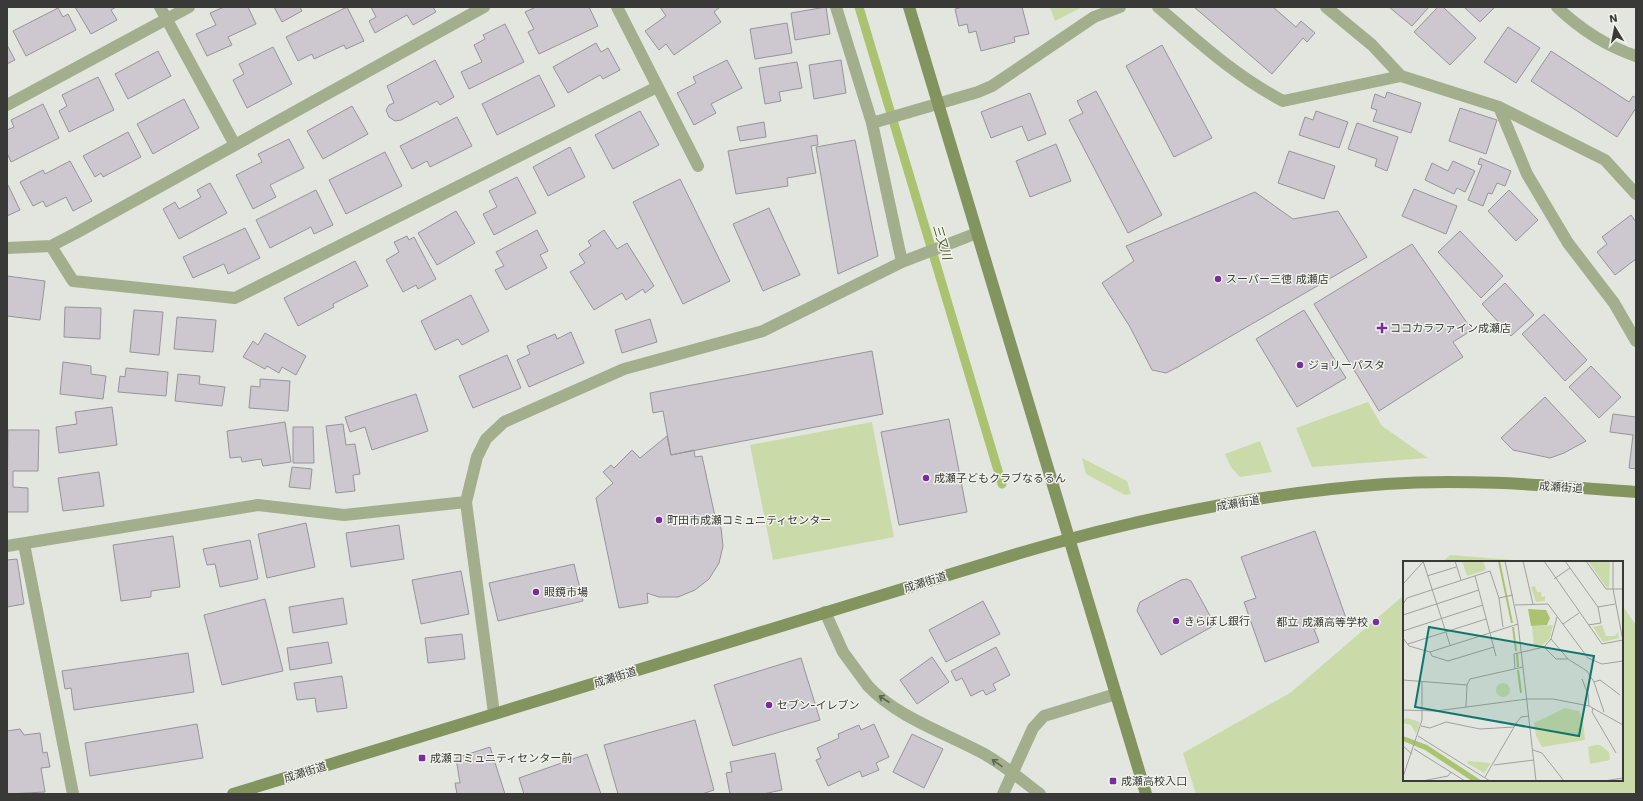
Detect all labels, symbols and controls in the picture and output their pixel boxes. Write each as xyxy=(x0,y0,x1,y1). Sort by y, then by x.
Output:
north arrow xyxy=(1595,8,1635,48)
text: N xyxy=(1608,12,1618,26)
water label: 三又川 xyxy=(930,223,955,263)
place label: スーパー三徳 成瀬店 xyxy=(1226,273,1329,286)
marker: スーパー三徳 成瀬店 xyxy=(1213,274,1223,284)
place label: ココカラファイン成瀬店 xyxy=(1390,322,1511,335)
marker: ココカラファイン成瀬店 xyxy=(1377,323,1387,333)
place label: ジョリーパスタ xyxy=(1308,359,1385,372)
marker: ジョリーパスタ xyxy=(1295,360,1305,370)
place label: 成瀬子どもクラブなるるん xyxy=(934,472,1066,485)
marker: 成瀬子どもクラブなるるん xyxy=(921,473,931,483)
street label: 成瀬街道 xyxy=(1539,479,1583,496)
street label: 成瀬街道 xyxy=(1215,494,1261,513)
place label: 町田市成瀬コミュニティセンター xyxy=(667,514,831,527)
marker: 町田市成瀬コミュニティセンター xyxy=(654,515,664,525)
inset map xyxy=(1403,561,1623,781)
street label: 成瀬街道 xyxy=(902,570,948,595)
place label: 眼鏡市場 xyxy=(544,586,588,599)
marker: 眼鏡市場 xyxy=(531,587,541,597)
place label: きらぼし銀行 xyxy=(1184,615,1250,628)
marker: きらぼし銀行 xyxy=(1171,616,1181,626)
place label: 都立 成瀬高等学校 xyxy=(1276,616,1368,629)
marker: 都立 成瀬高等学校 xyxy=(1371,617,1381,627)
street label: 成瀬街道 xyxy=(592,665,638,690)
one-way arrow xyxy=(878,695,890,703)
place label: セブン-イレブン xyxy=(777,699,860,712)
marker: セブン-イレブン xyxy=(764,700,774,710)
place label: 成瀬コミュニティセンター前 xyxy=(430,752,572,765)
marker: 成瀬コミュニティセンター前 xyxy=(417,753,427,763)
one-way arrow xyxy=(992,759,1003,767)
street label: 成瀬街道 xyxy=(282,760,328,785)
place label: 成瀬高校入口 xyxy=(1121,775,1187,788)
marker: 成瀬高校入口 xyxy=(1108,776,1118,786)

